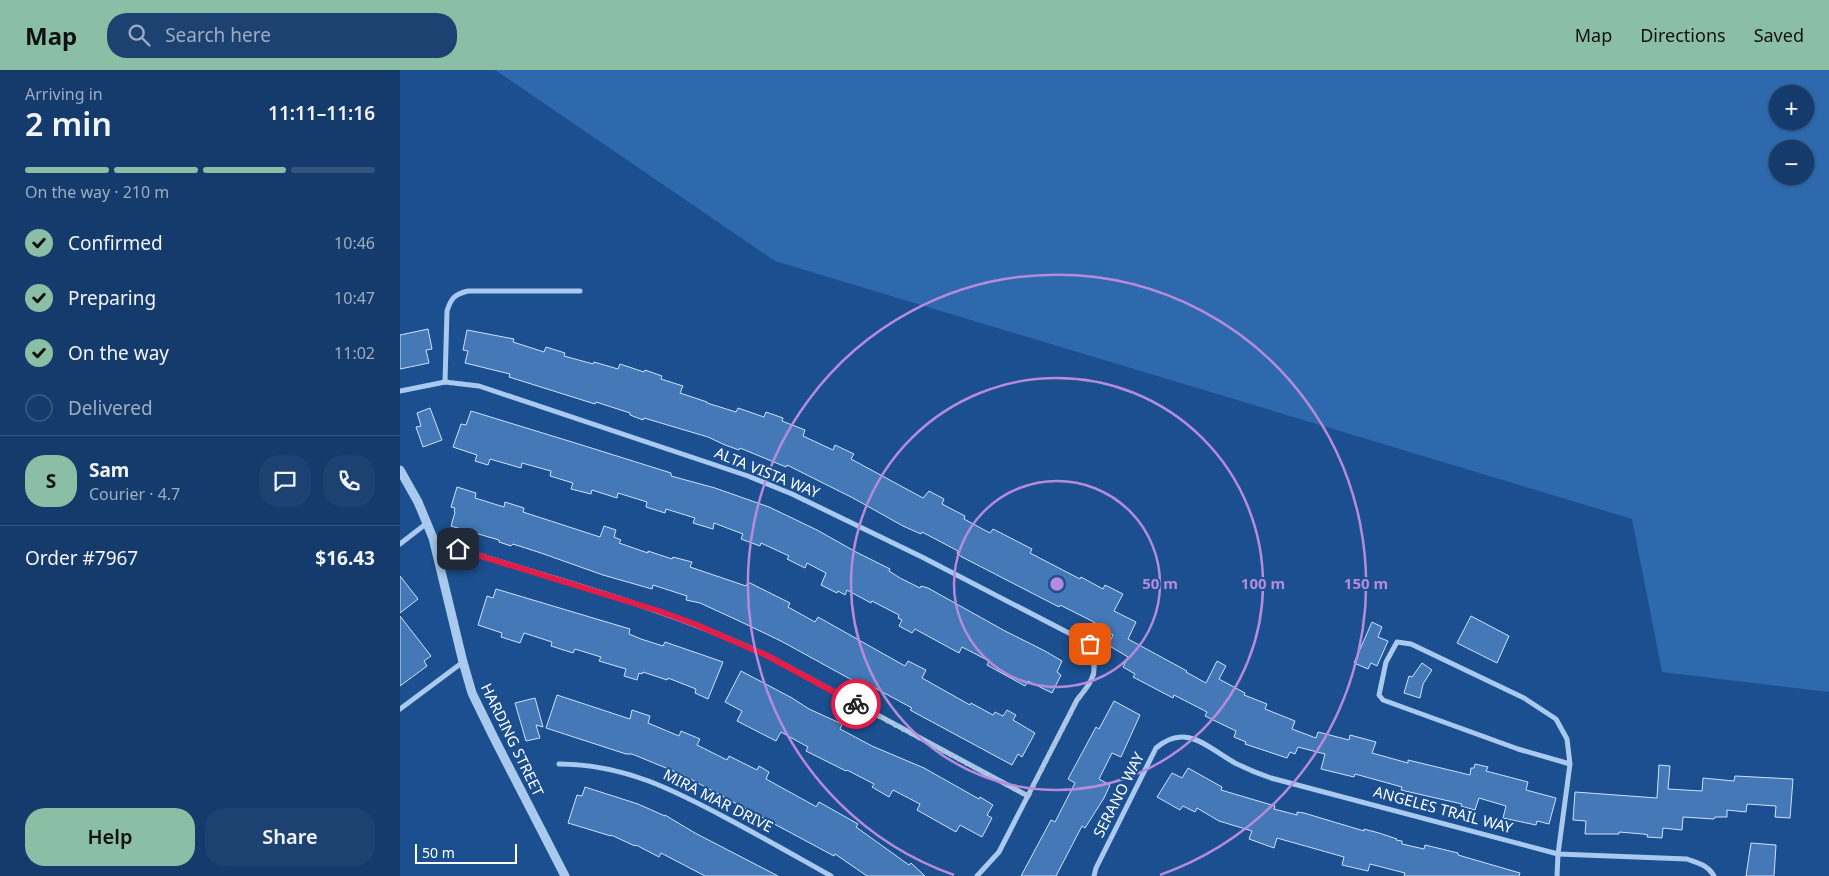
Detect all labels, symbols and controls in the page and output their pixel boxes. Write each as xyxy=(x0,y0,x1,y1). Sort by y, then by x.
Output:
search box xyxy=(107,13,457,58)
text: Map xyxy=(25,19,77,52)
icon: search xyxy=(125,21,153,49)
text: Search here xyxy=(165,22,271,48)
text: Map xyxy=(1575,23,1612,47)
text: Directions xyxy=(1640,23,1726,47)
text: Saved xyxy=(1754,23,1804,47)
text: Arriving in xyxy=(25,83,103,105)
map controls xyxy=(1769,85,1814,185)
button: + xyxy=(1769,85,1814,130)
text: 11:11–11:16 xyxy=(268,100,375,126)
text: 2 min xyxy=(25,102,112,145)
button: − xyxy=(1769,140,1814,185)
text: On the way · 210 m xyxy=(25,181,169,203)
icon: check xyxy=(25,229,53,257)
text: Confirmed xyxy=(68,230,163,256)
text: 10:46 xyxy=(334,232,375,254)
icon: check xyxy=(25,284,53,312)
text: Preparing xyxy=(68,285,156,311)
text: 10:47 xyxy=(334,287,375,309)
icon: check xyxy=(25,339,53,367)
text: On the way xyxy=(68,340,169,366)
text: 11:02 xyxy=(334,342,375,364)
text: Delivered xyxy=(68,395,153,421)
street label: ALTA VISTA WAY xyxy=(712,442,823,502)
button: chat xyxy=(259,455,311,507)
button: phone xyxy=(323,455,375,507)
text: Sam xyxy=(89,457,129,483)
text: S xyxy=(46,468,56,494)
text: Courier · 4.7 xyxy=(89,483,180,505)
pin xyxy=(437,528,479,570)
icon: home xyxy=(444,535,472,563)
text: Order #7967 xyxy=(25,545,138,571)
text: $16.43 xyxy=(315,545,375,571)
text: 50 m xyxy=(1142,573,1178,593)
text: 100 m xyxy=(1241,573,1285,593)
text: 150 m xyxy=(1344,573,1388,593)
centre of rings xyxy=(1048,575,1066,593)
pin xyxy=(1069,623,1111,665)
icon: bag xyxy=(1076,630,1104,658)
courier xyxy=(831,679,881,729)
street label: HARDING STREET xyxy=(477,680,549,800)
icon: bike xyxy=(842,690,870,718)
street label: SERANO WAY xyxy=(1088,748,1148,841)
street label: MIRA MAR DRIVE xyxy=(660,764,777,836)
street label: ANGELES TRAIL WAY xyxy=(1372,781,1515,837)
button: Help xyxy=(25,808,195,866)
button: Share xyxy=(205,808,375,866)
scale bar xyxy=(415,841,518,864)
text: 50 m xyxy=(422,843,455,862)

